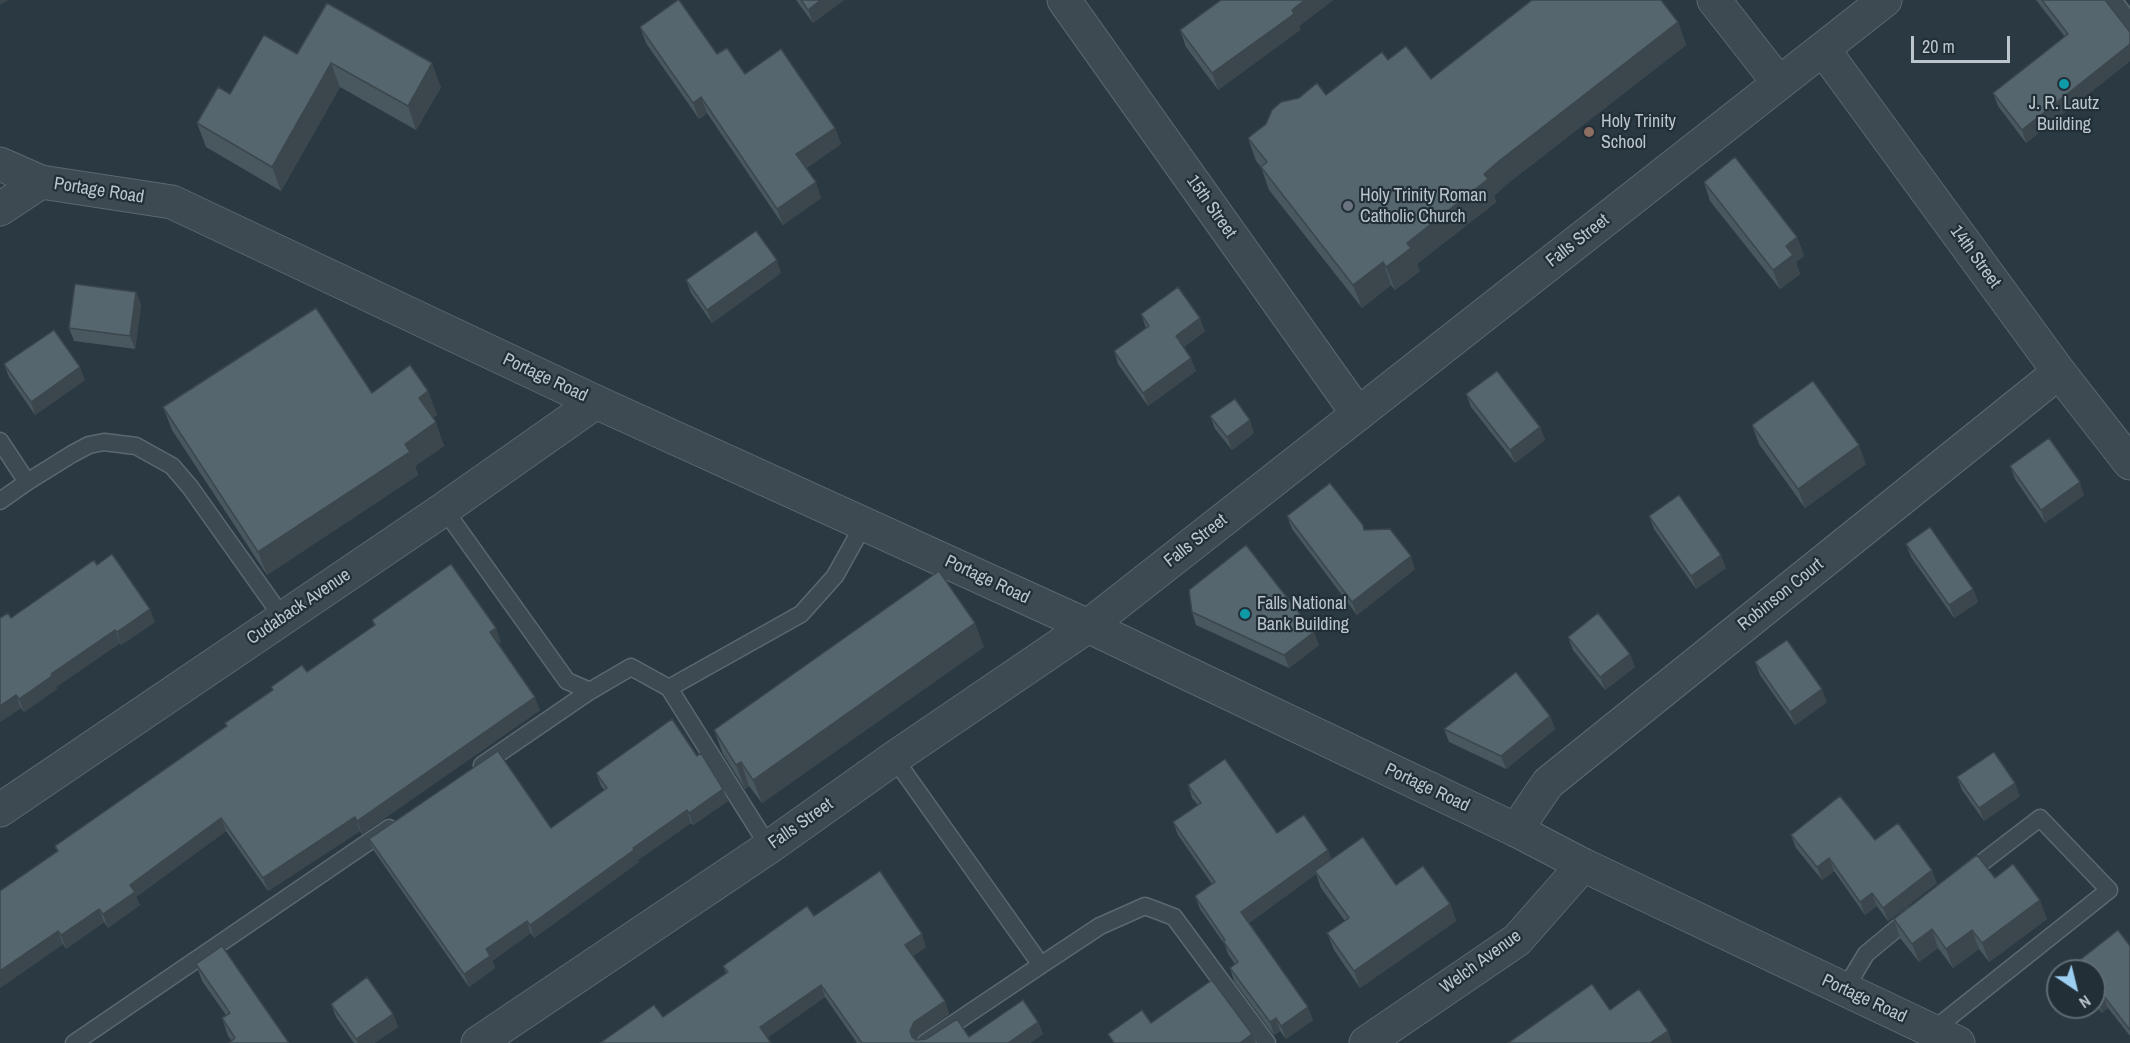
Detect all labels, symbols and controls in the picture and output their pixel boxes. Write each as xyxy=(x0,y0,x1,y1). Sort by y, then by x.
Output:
scale bar xyxy=(1914,24,2013,62)
text: 20 m xyxy=(1922,34,1955,59)
marker: J. R. Lautz Building xyxy=(2057,77,2071,91)
place label: J. R. Lautz Building xyxy=(2029,93,2099,136)
place label: Holy Trinity School xyxy=(1601,111,1676,154)
marker: Holy Trinity School xyxy=(1582,125,1596,139)
street label: 15th Street xyxy=(1181,171,1241,243)
street label: Portage Road xyxy=(52,173,146,209)
place label: Holy Trinity Roman Catholic Church xyxy=(1360,185,1487,228)
marker: Holy Trinity Roman Catholic Church xyxy=(1341,199,1355,213)
street label: Falls Street xyxy=(1542,210,1614,272)
street label: 14th Street xyxy=(1945,221,2005,293)
street label: Portage Road xyxy=(499,349,591,407)
street label: Falls Street xyxy=(1160,510,1232,572)
street label: Portage Road xyxy=(941,551,1033,609)
street label: Robinson Court xyxy=(1734,554,1828,636)
street label: Cudaback Avenue xyxy=(243,564,355,650)
place label: Falls National Bank Building xyxy=(1257,593,1349,636)
marker: Falls National Bank Building xyxy=(1238,607,1252,621)
street label: Portage Road xyxy=(1381,759,1473,817)
street label: Falls Street xyxy=(765,794,837,854)
street label: Welch Avenue xyxy=(1436,925,1526,999)
north arrow xyxy=(2046,959,2106,1019)
street label: Portage Road xyxy=(1818,970,1910,1028)
text: N xyxy=(2075,990,2095,1014)

